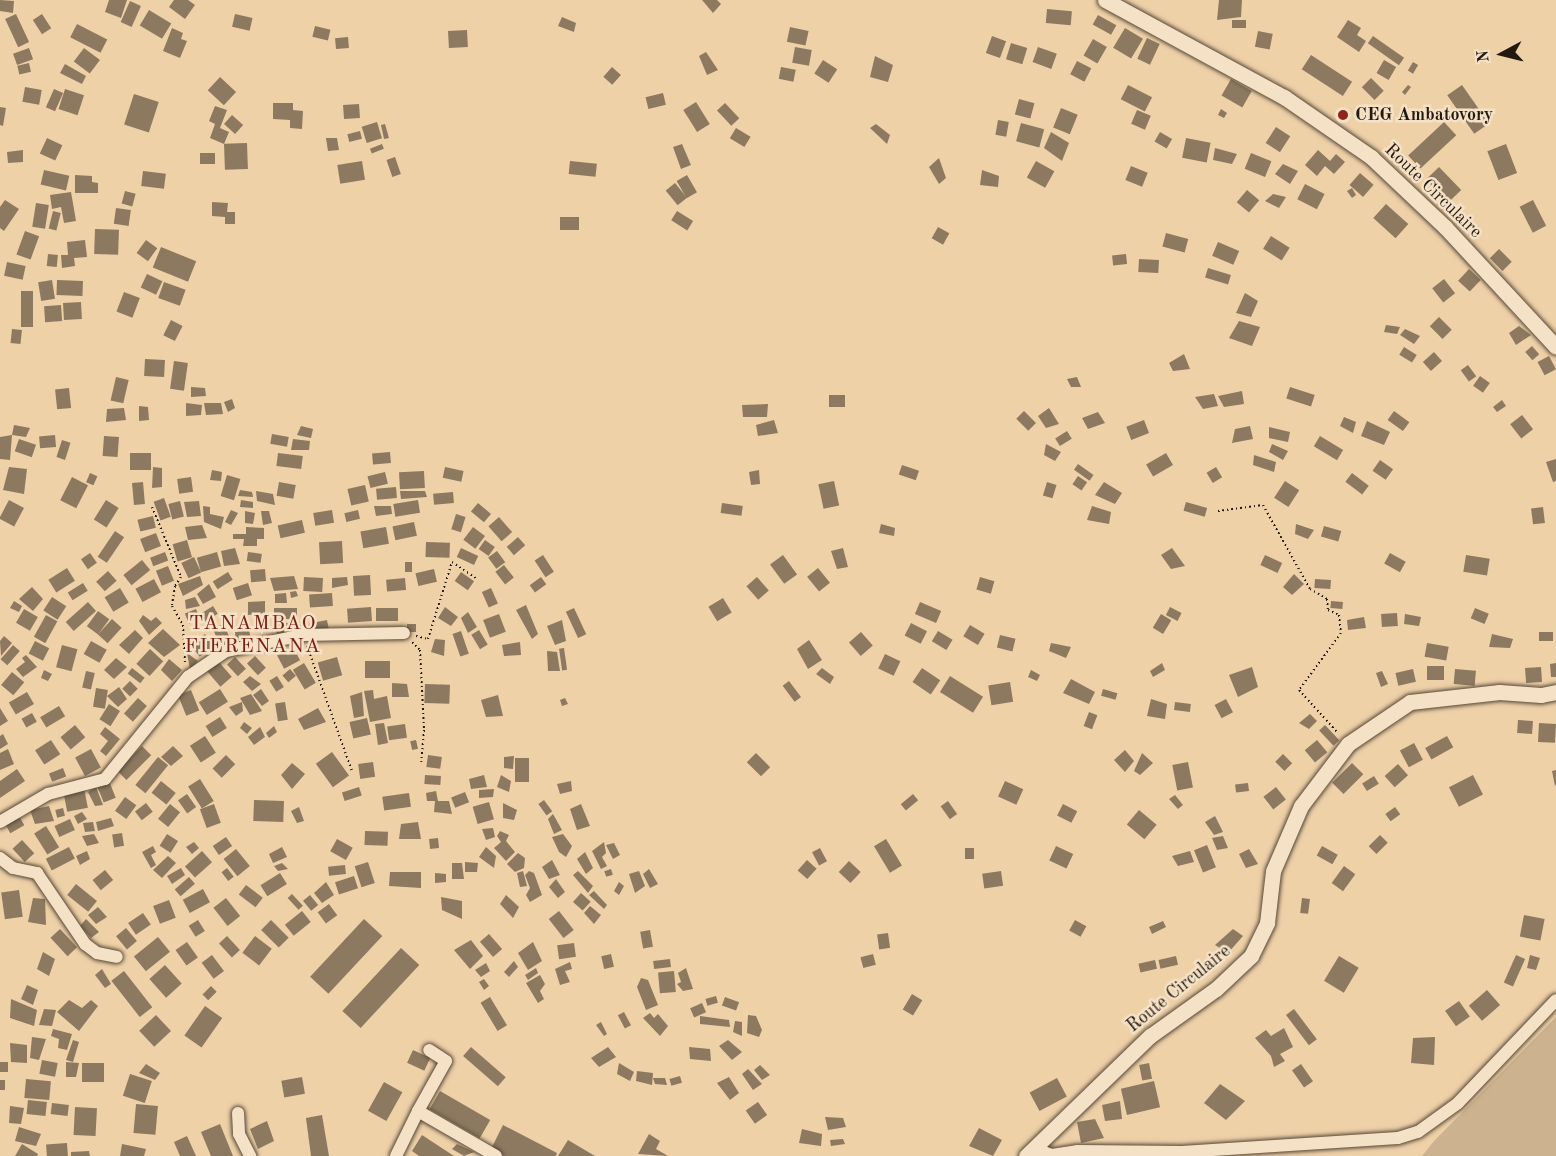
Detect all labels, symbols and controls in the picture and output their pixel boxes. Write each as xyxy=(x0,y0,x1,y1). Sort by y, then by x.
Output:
north arrow xyxy=(1472,24,1532,84)
text: N xyxy=(1475,49,1493,63)
place label: CEG Ambatovory xyxy=(1355,104,1493,126)
marker: CEG Ambatovory xyxy=(1336,108,1350,122)
street label: Route Circulaire xyxy=(1380,139,1486,243)
district label: TANAMBAO FIERENANA xyxy=(185,613,321,660)
street label: Route Circulaire xyxy=(1123,941,1235,1037)

